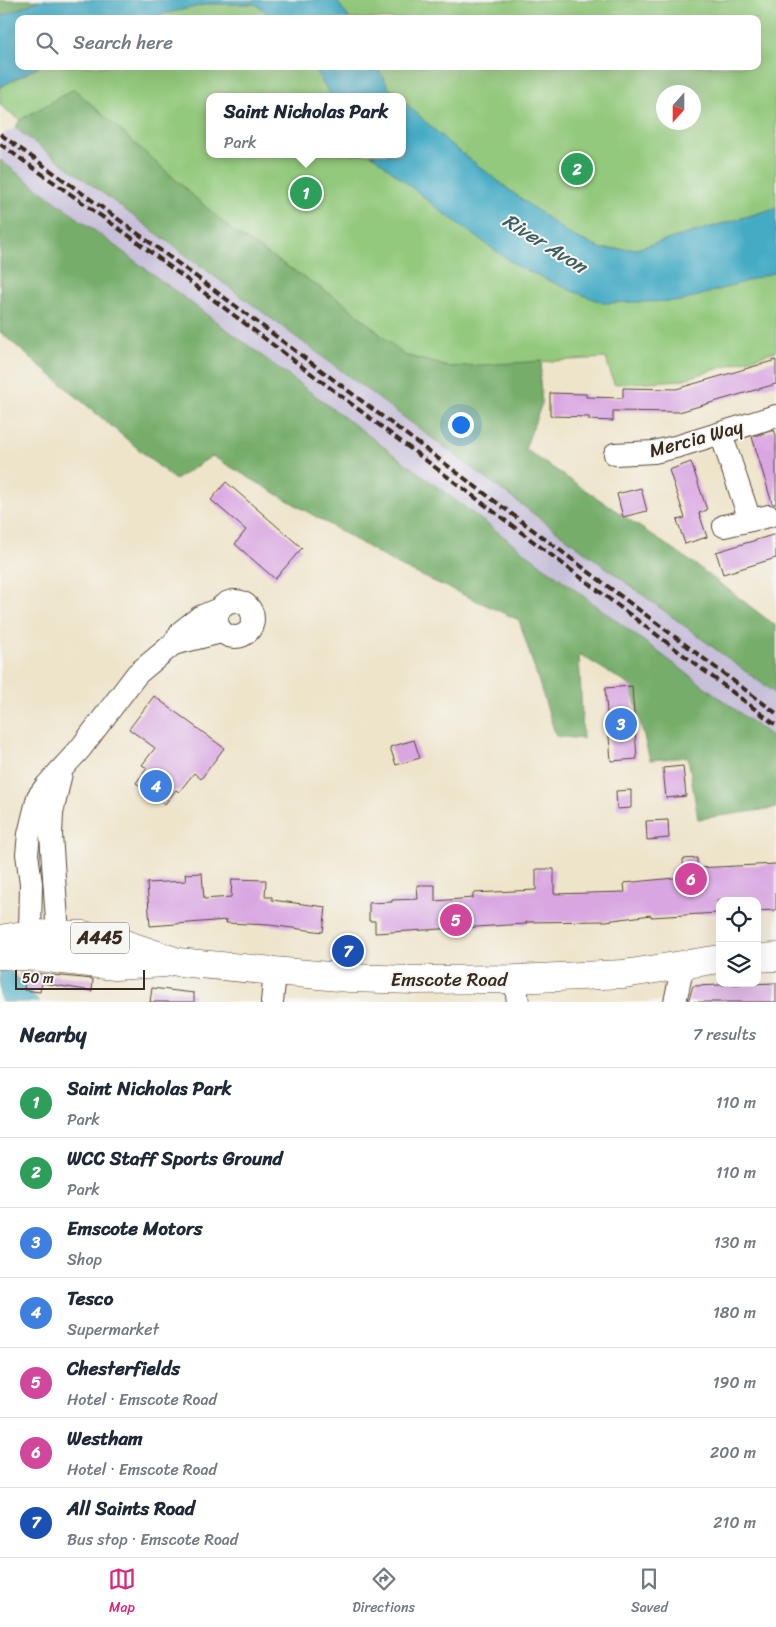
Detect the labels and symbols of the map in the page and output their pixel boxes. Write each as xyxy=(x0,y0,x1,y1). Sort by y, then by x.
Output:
north arrow xyxy=(656,85,701,130)
pin: 2 xyxy=(561,150,593,188)
pin: 1 xyxy=(290,174,322,212)
water label: River Avon xyxy=(496,204,596,284)
street label: Mercia Way xyxy=(645,410,747,467)
your location xyxy=(448,412,474,438)
pin: 3 xyxy=(605,705,637,743)
pin: 4 xyxy=(140,767,172,805)
pin: 6 xyxy=(675,860,707,898)
pin: 5 xyxy=(440,901,472,939)
road number: A445 xyxy=(71,922,129,954)
pin: 7 xyxy=(332,932,364,970)
street label: Emscote Road xyxy=(391,963,508,996)
scale bar xyxy=(15,967,145,990)

